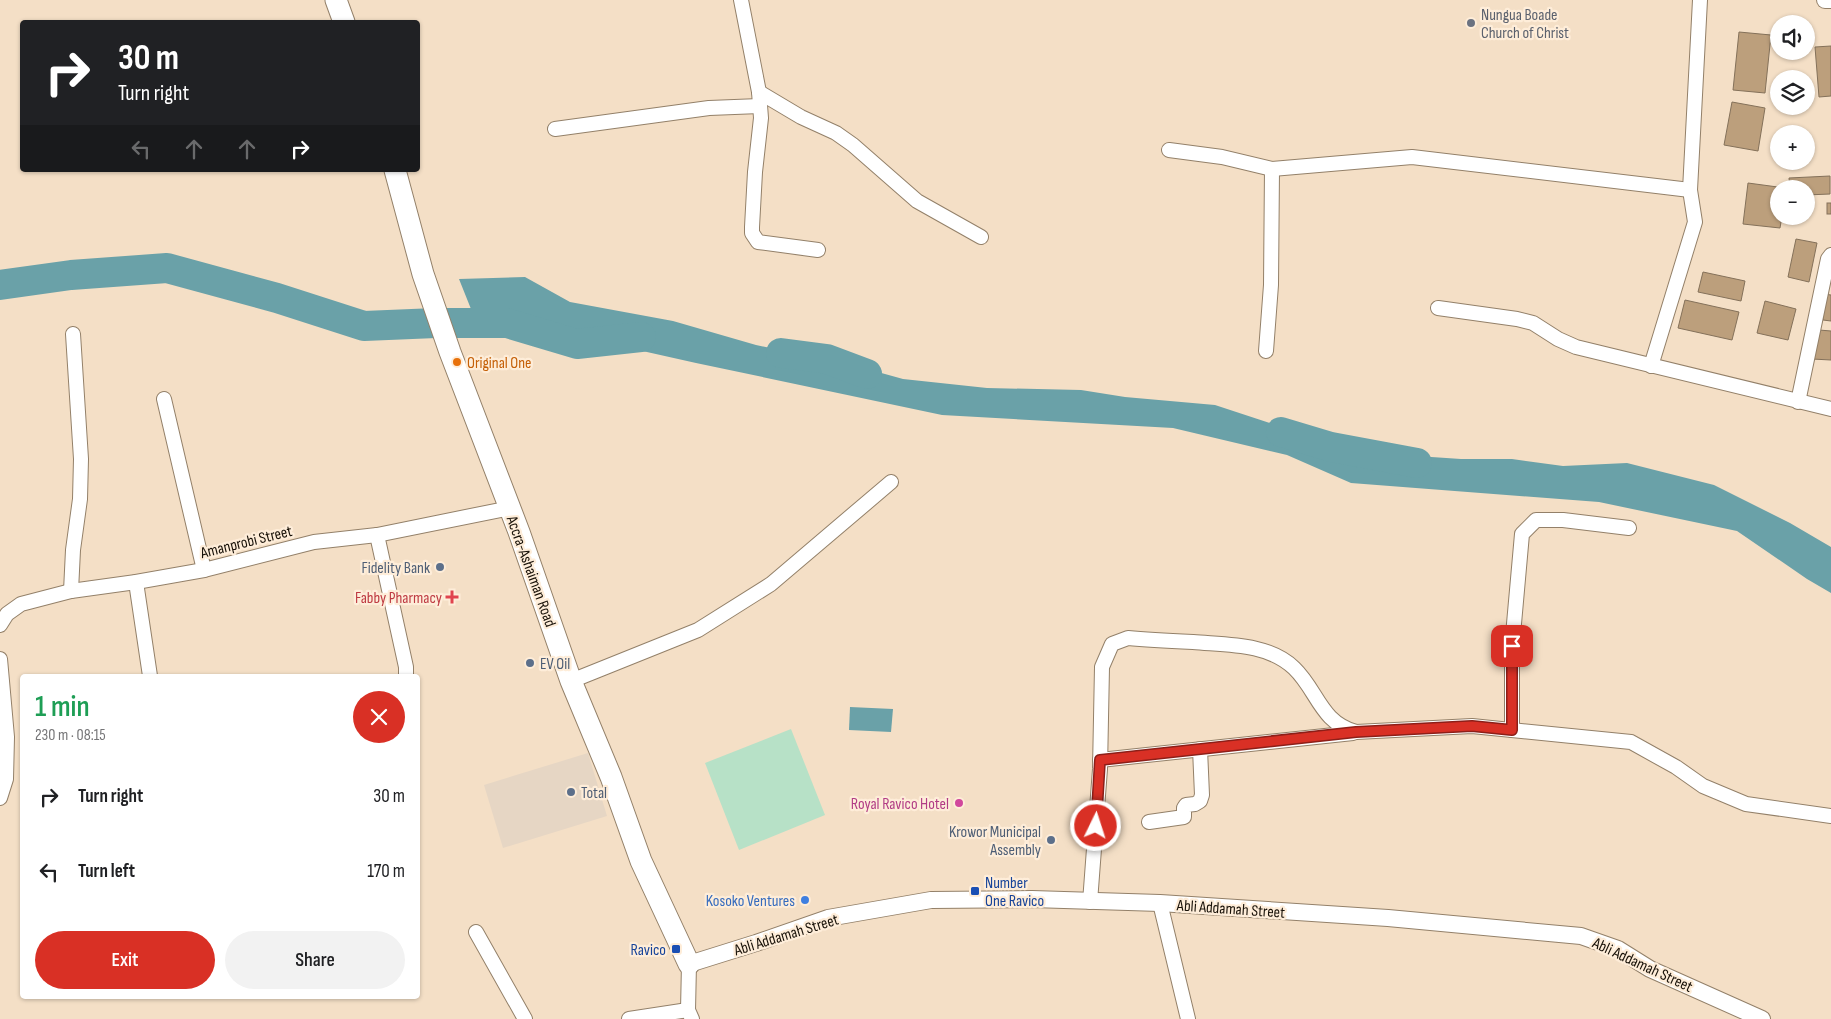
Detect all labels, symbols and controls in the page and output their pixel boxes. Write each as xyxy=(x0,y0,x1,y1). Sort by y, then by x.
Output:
place label: Nungua Boade Church of Christ xyxy=(1481,6,1569,43)
map controls xyxy=(1770,15,1815,225)
button: sound xyxy=(1770,15,1815,60)
marker: Nungua Boade Church of Christ xyxy=(1465,17,1477,29)
text: 30 m xyxy=(118,37,179,80)
icon: right xyxy=(35,40,100,105)
button: layers xyxy=(1770,70,1815,115)
text: Turn right xyxy=(118,80,189,107)
button: + xyxy=(1770,125,1815,170)
icon: left xyxy=(127,135,155,163)
icon: ahead xyxy=(180,135,208,163)
icon: ahead xyxy=(233,135,261,163)
icon: right xyxy=(286,135,314,163)
button: − xyxy=(1770,180,1815,225)
place label: Original One xyxy=(467,354,532,373)
marker: Original One xyxy=(451,356,463,368)
street label: Accra-Ashaiman Road xyxy=(501,512,560,630)
street label: Amanprobi Street xyxy=(198,522,294,563)
place label: Fidelity Bank xyxy=(361,559,430,578)
marker: Fidelity Bank xyxy=(434,561,446,573)
place label: Fabby Pharmacy xyxy=(355,589,442,608)
marker: Fabby Pharmacy xyxy=(446,591,458,603)
pin xyxy=(1491,625,1533,667)
icon: arrive xyxy=(1498,632,1526,660)
place label: EV Oil xyxy=(540,655,570,674)
marker: EV Oil xyxy=(524,657,536,669)
text: 1 min xyxy=(35,689,90,725)
button: close xyxy=(353,691,405,743)
text: 230 m · 08:15 xyxy=(35,726,106,745)
icon: right xyxy=(35,783,63,811)
place label: Total xyxy=(581,784,607,803)
text: Turn right xyxy=(78,785,143,808)
text: 30 m xyxy=(373,785,405,808)
marker: Total xyxy=(565,786,577,798)
place label: Royal Ravico Hotel xyxy=(851,795,949,814)
marker: Royal Ravico Hotel xyxy=(953,797,965,809)
position arrow xyxy=(1069,799,1121,851)
place label: Krowor Municipal Assembly xyxy=(949,823,1041,860)
marker: Krowor Municipal Assembly xyxy=(1045,834,1057,846)
icon: left xyxy=(35,858,63,886)
text: Turn left xyxy=(78,860,135,883)
text: 170 m xyxy=(367,860,405,883)
place label: Number One Ravico xyxy=(985,874,1044,911)
marker: Number One Ravico xyxy=(969,885,981,897)
place label: Kosoko Ventures xyxy=(706,892,795,911)
marker: Kosoko Ventures xyxy=(799,894,811,906)
street label: Abli Addamah Street xyxy=(1175,896,1286,923)
street label: Abli Addamah Street xyxy=(731,910,841,961)
button: Exit xyxy=(35,931,215,989)
button: Share xyxy=(225,931,405,989)
street label: Abli Addamah Street xyxy=(1588,933,1696,997)
place label: Ravico xyxy=(631,941,666,960)
marker: Ravico xyxy=(670,943,682,955)

